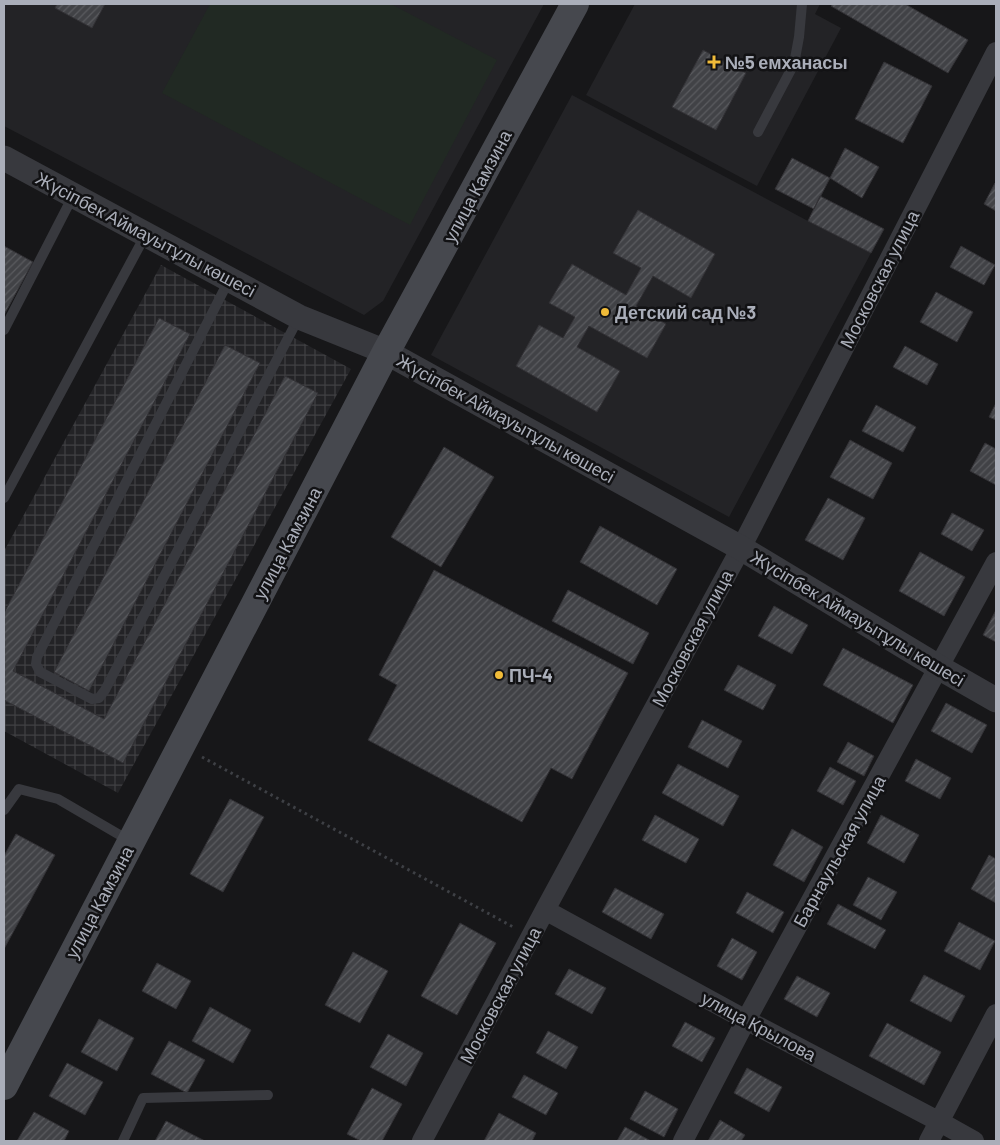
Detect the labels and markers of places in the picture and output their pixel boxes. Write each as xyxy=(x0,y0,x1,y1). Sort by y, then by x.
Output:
place label: №5 емханасы xyxy=(725,51,848,73)
marker: №5 емханасы xyxy=(707,55,721,69)
place label: Детский сад №3 xyxy=(615,301,756,323)
marker: Детский сад №3 xyxy=(599,306,611,318)
place label: ПЧ-4 xyxy=(509,664,553,686)
marker: ПЧ-4 xyxy=(493,669,505,681)

